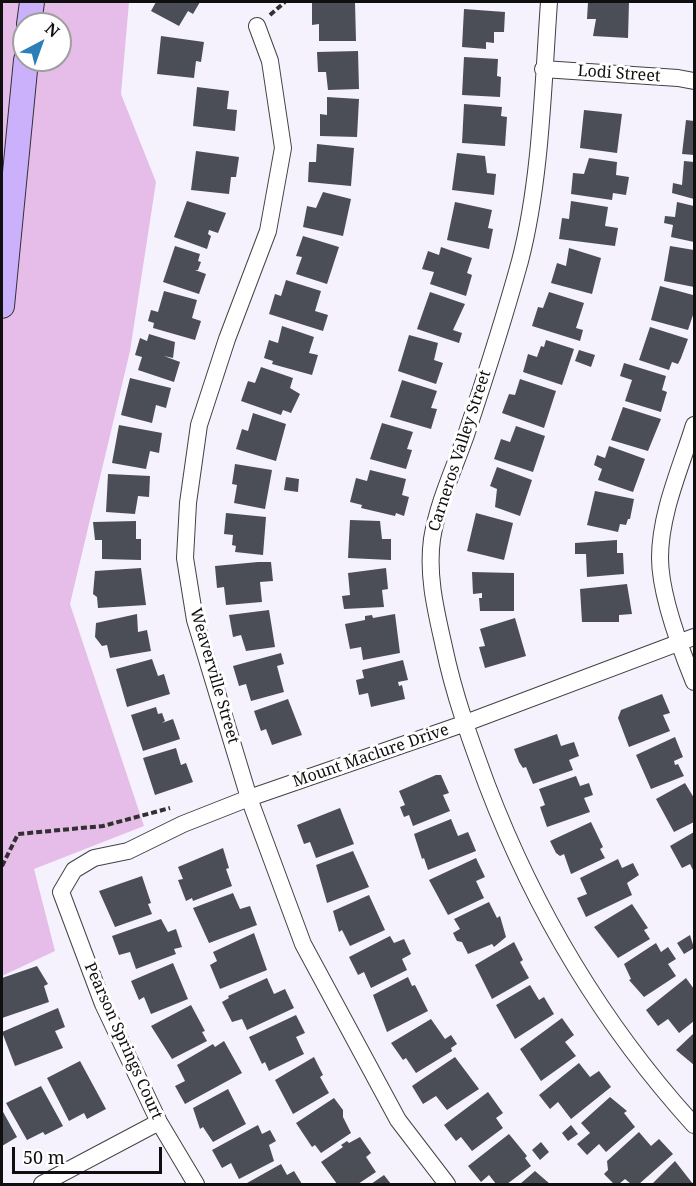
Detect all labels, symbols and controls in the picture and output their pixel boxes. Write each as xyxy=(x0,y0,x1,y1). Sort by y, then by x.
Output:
north arrow xyxy=(12,12,72,72)
text: N xyxy=(41,17,64,42)
street label: Lodi Street xyxy=(577,62,661,86)
street label: Carneros Valley Street xyxy=(425,368,495,534)
street label: Weaverville Street xyxy=(185,606,243,746)
street label: Mount Maclure Drive xyxy=(290,720,452,792)
street label: Pearson Springs Court xyxy=(80,960,166,1122)
scale bar xyxy=(15,1135,165,1173)
text: 50 m xyxy=(23,1145,65,1169)

